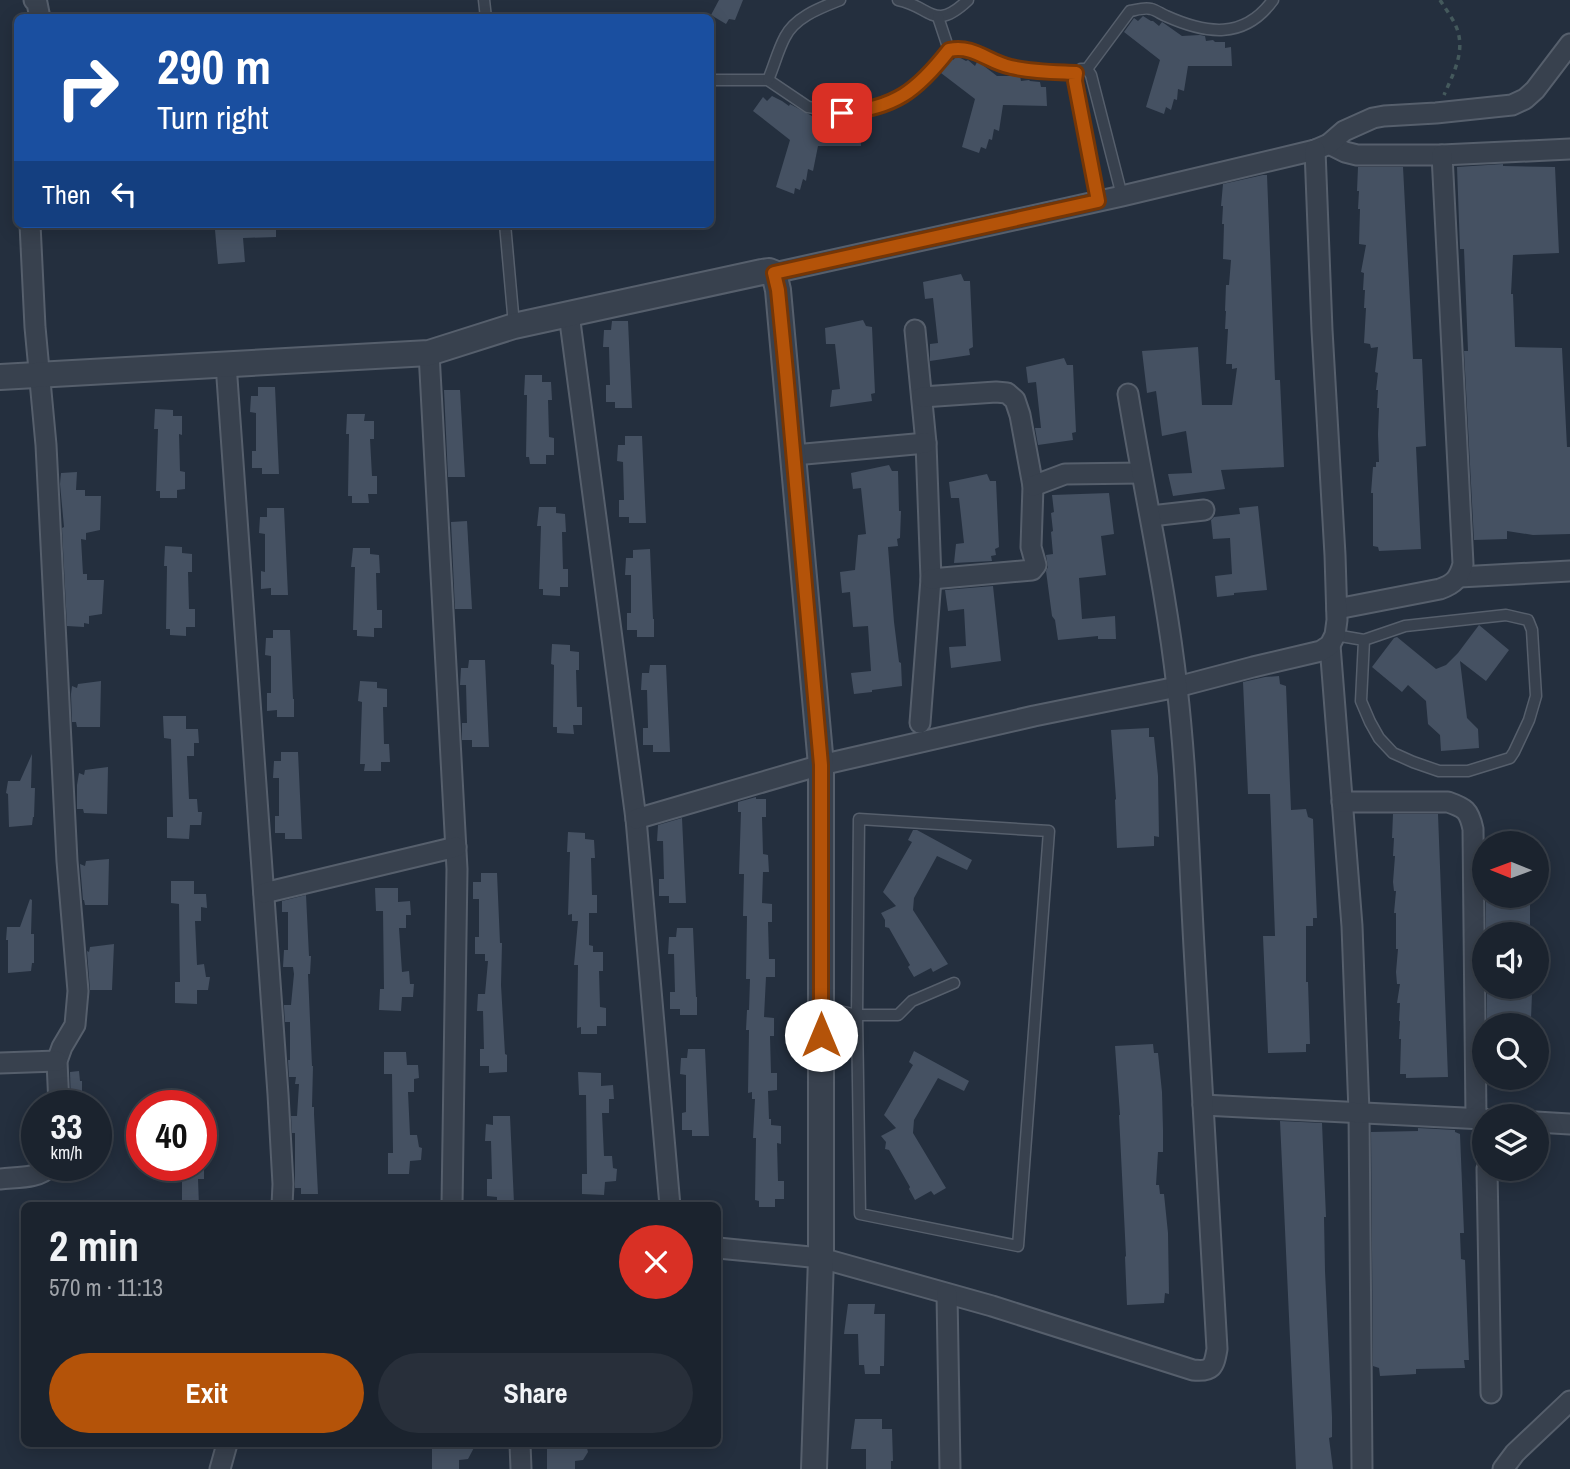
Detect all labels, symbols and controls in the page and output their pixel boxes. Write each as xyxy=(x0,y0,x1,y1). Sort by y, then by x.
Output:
text: 290 m xyxy=(157,33,271,99)
icon: right xyxy=(42,42,133,133)
pin xyxy=(812,83,872,143)
icon: arrive xyxy=(823,94,861,132)
text: Turn right xyxy=(157,96,269,139)
icon: left xyxy=(105,175,143,213)
text: Then xyxy=(42,177,91,212)
north arrow xyxy=(1472,831,1549,908)
map controls xyxy=(1472,831,1549,1181)
button: sound xyxy=(1472,922,1549,999)
position arrow xyxy=(784,998,858,1072)
button: search xyxy=(1472,1013,1549,1090)
speed limit sign: 40 xyxy=(126,1090,217,1181)
text: 33 xyxy=(51,1103,82,1150)
button: layers xyxy=(1472,1104,1549,1181)
text: km/h xyxy=(51,1140,83,1165)
text: 2 min xyxy=(49,1218,139,1274)
button: close xyxy=(619,1225,693,1299)
text: 570 m · 11:13 xyxy=(49,1272,163,1303)
button: Exit xyxy=(49,1353,364,1433)
button: Share xyxy=(378,1353,693,1433)

